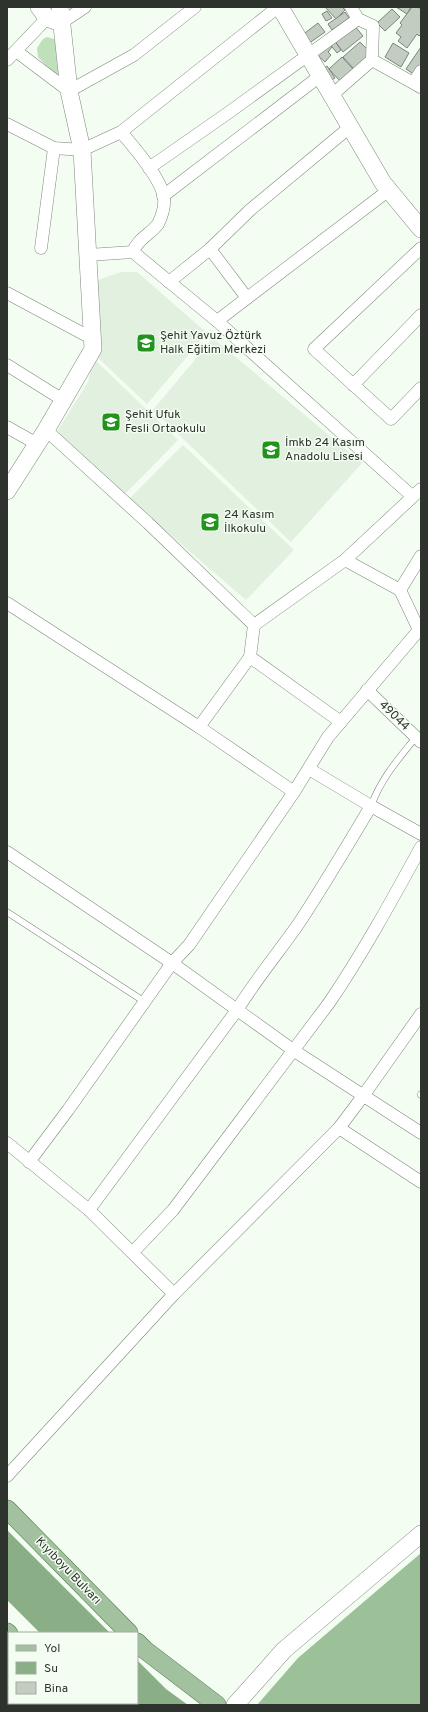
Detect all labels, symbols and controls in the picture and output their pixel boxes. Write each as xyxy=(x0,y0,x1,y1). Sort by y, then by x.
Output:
place label: Şehit Yavuz Öztürk Halk Eğitim Merkezi xyxy=(160,328,266,358)
school or university icon: Şehit Yavuz Öztürk Halk Eğitim Merkezi xyxy=(135,332,157,354)
place label: Şehit Ufuk Fesli Ortaokulu xyxy=(125,407,206,437)
school or university icon: Şehit Ufuk Fesli Ortaokulu xyxy=(100,411,122,433)
place label: İmkb 24 Kasım Anadolu Lisesi xyxy=(285,435,365,465)
school or university icon: İmkb 24 Kasım Anadolu Lisesi xyxy=(260,439,282,461)
place label: 24 Kasım İlkokulu xyxy=(224,507,274,537)
school or university icon: 24 Kasım İlkokulu xyxy=(199,511,221,533)
street label: 49044 xyxy=(375,697,413,735)
street label: Kıyıboyu Bulvarı xyxy=(32,1534,104,1608)
legend xyxy=(8,1632,138,1704)
text: Yol xyxy=(44,1641,60,1657)
text: Su xyxy=(44,1661,58,1677)
text: Bina xyxy=(44,1681,68,1697)

